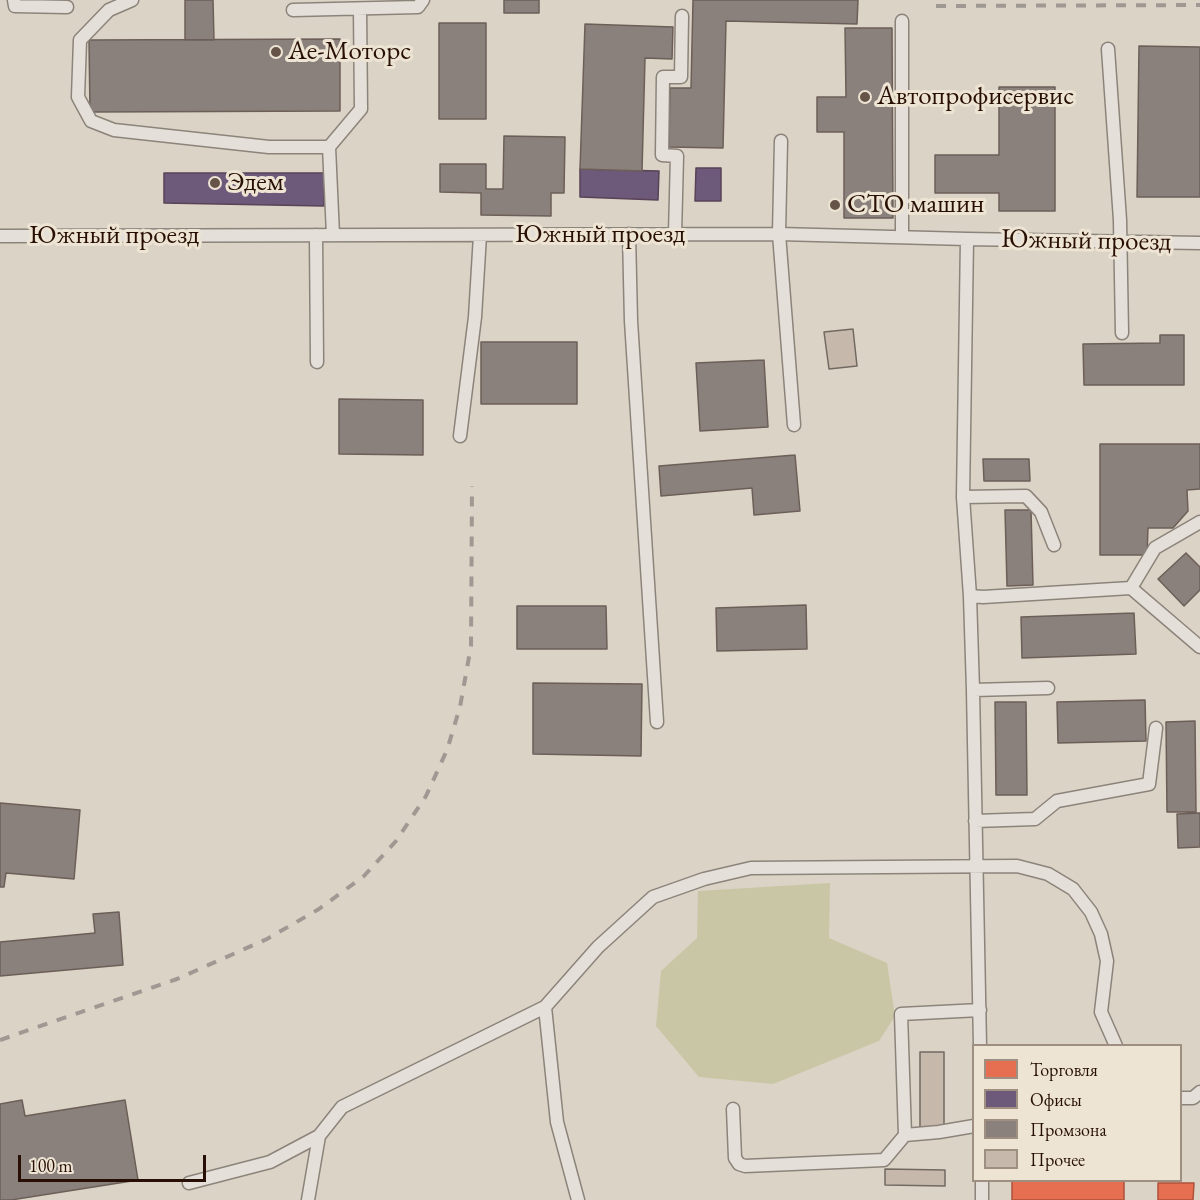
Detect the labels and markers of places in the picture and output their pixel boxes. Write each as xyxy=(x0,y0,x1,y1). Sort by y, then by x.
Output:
place label: Ае-Моторс xyxy=(288,36,411,68)
marker: Ае-Моторс xyxy=(269,45,283,59)
place label: Автопрофисервис xyxy=(877,81,1074,113)
marker: Автопрофисервис xyxy=(858,90,872,104)
place label: Эдем xyxy=(227,167,284,199)
marker: Эдем xyxy=(208,176,222,190)
place label: СТО машин xyxy=(847,189,984,221)
marker: СТО машин xyxy=(828,198,842,212)

